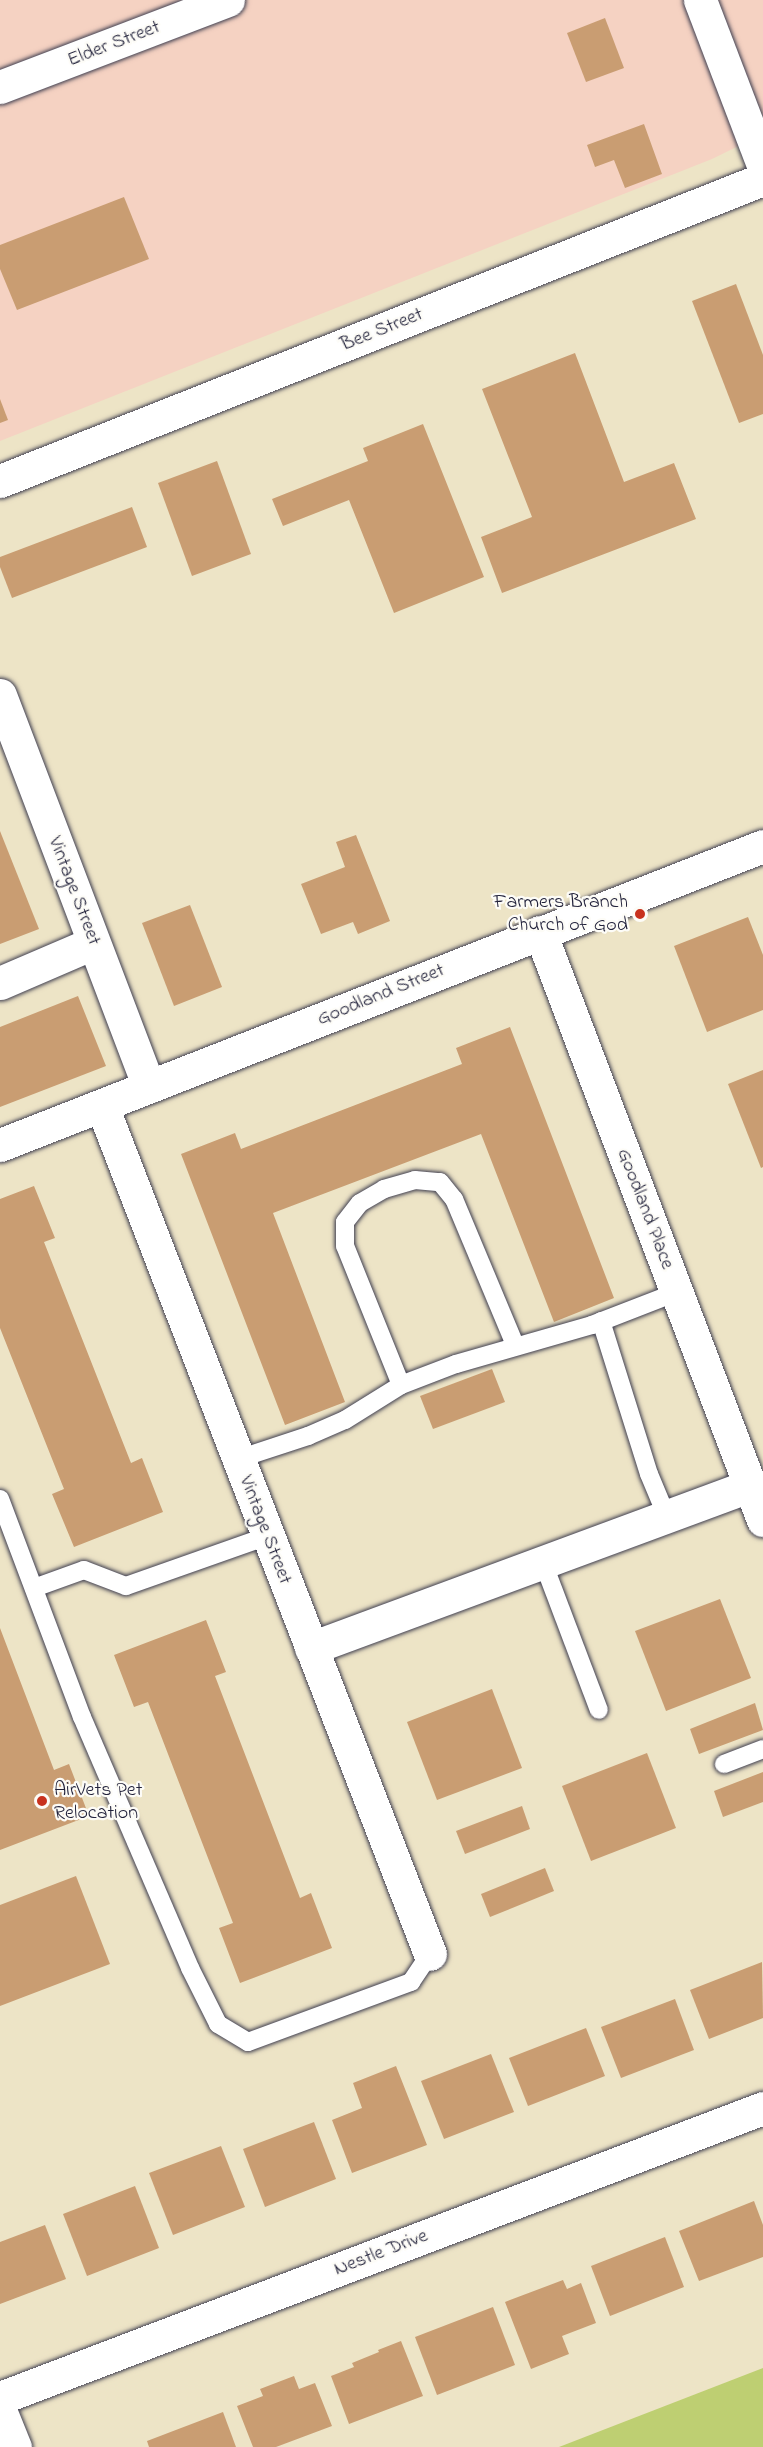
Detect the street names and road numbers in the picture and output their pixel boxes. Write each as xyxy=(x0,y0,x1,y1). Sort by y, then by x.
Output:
street label: Elder Street xyxy=(64,15,164,73)
street label: Bee Street xyxy=(337,303,427,357)
street label: Vintage Street xyxy=(42,833,106,949)
street label: Goodland Street xyxy=(314,959,448,1031)
street label: Goodland Place xyxy=(611,1145,679,1273)
street label: Vintage Street xyxy=(233,1472,297,1588)
street label: Nestle Drive xyxy=(331,2224,431,2282)

